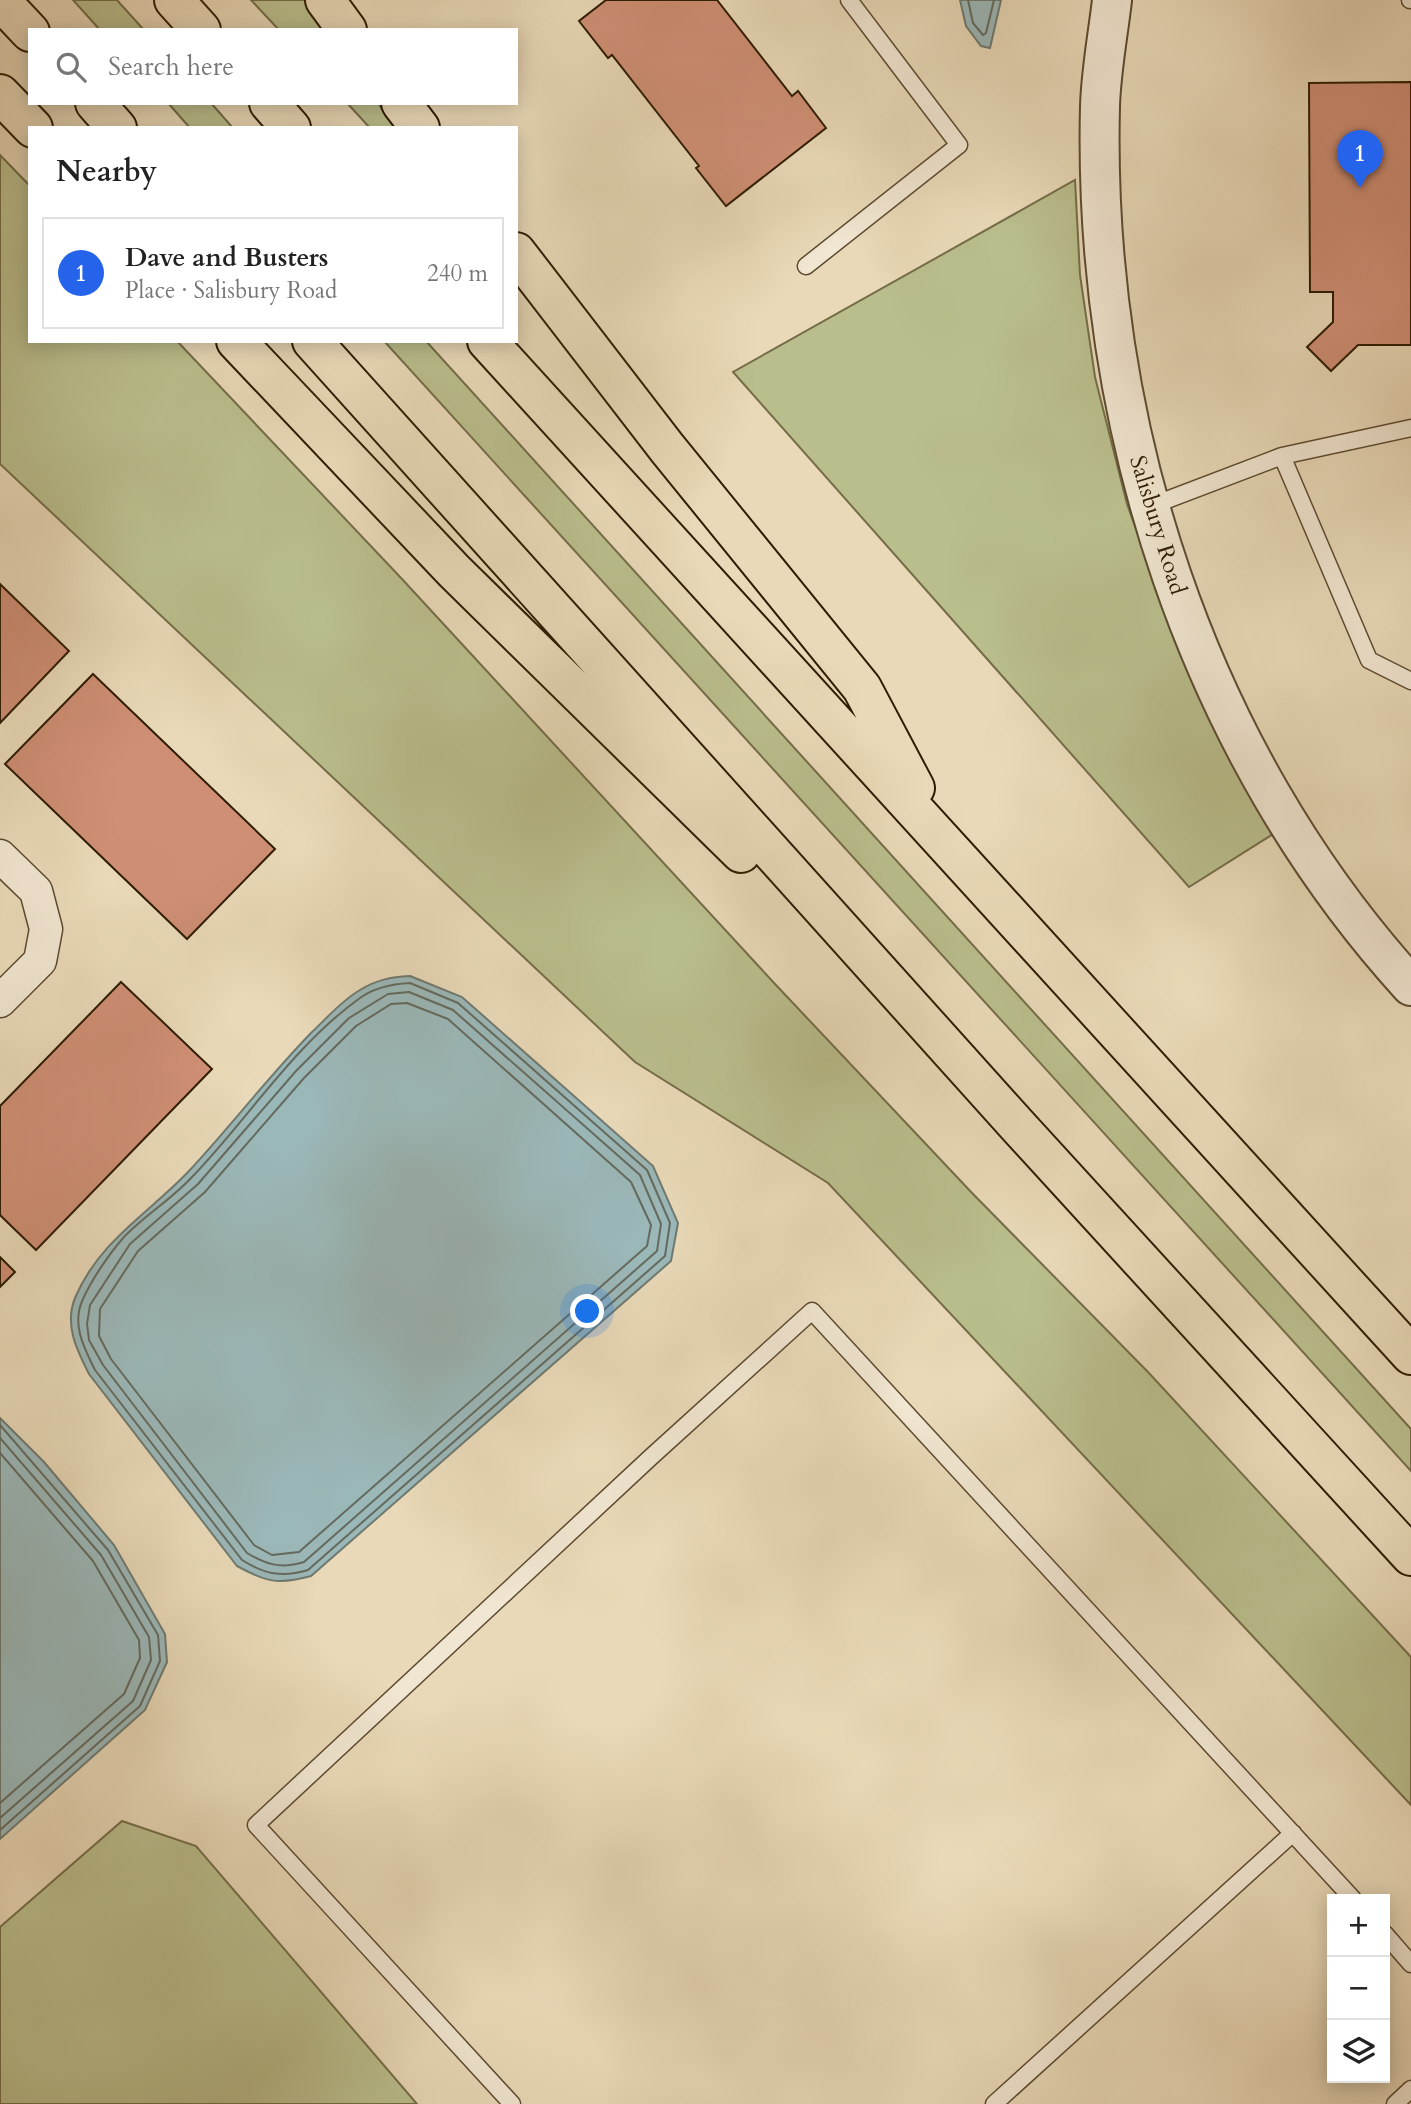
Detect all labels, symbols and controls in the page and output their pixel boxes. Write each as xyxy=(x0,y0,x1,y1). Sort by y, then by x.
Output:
search box xyxy=(28,28,518,105)
icon: search xyxy=(52,48,90,86)
text: Search here xyxy=(108,49,234,84)
pin: 1 xyxy=(1337,130,1383,188)
text: Nearby xyxy=(56,151,157,192)
text: Dave and Busters xyxy=(125,240,328,275)
text: 1 xyxy=(75,258,87,289)
text: 240 m xyxy=(427,258,488,289)
text: Place · Salisbury Road xyxy=(125,275,337,306)
street label: Salisbury Road xyxy=(1122,452,1194,599)
your location xyxy=(570,1294,604,1328)
map controls xyxy=(1327,1894,1390,2083)
button: + xyxy=(1327,1894,1390,1957)
button: − xyxy=(1327,1957,1390,2020)
button: layers xyxy=(1327,2020,1390,2083)

